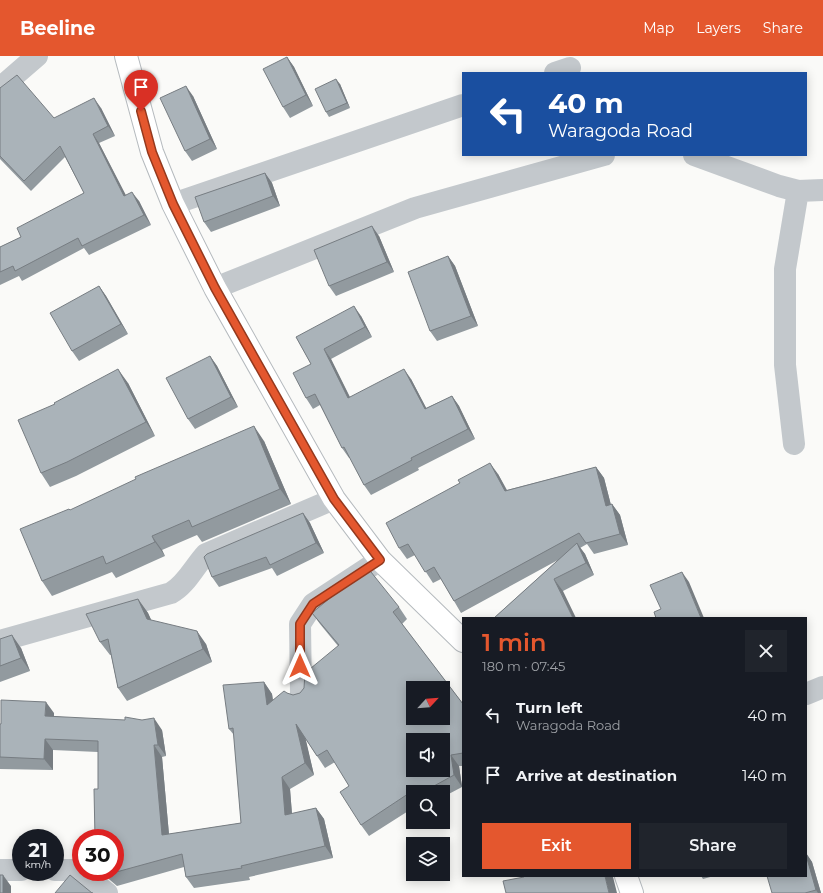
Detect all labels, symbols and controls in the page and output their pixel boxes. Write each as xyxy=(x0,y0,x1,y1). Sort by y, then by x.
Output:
text: Beeline xyxy=(20,17,95,40)
text: Map xyxy=(643,19,674,37)
text: Layers xyxy=(696,19,741,37)
text: Share xyxy=(763,19,803,37)
pin xyxy=(124,70,158,111)
icon: arrive xyxy=(130,76,152,98)
text: 40 m xyxy=(548,86,624,120)
icon: left xyxy=(482,88,534,140)
text: Waragoda Road xyxy=(548,120,693,142)
text: 1 min xyxy=(482,628,546,657)
button: close xyxy=(745,630,787,672)
position arrow xyxy=(279,645,321,687)
text: 180 m · 07:45 xyxy=(482,658,565,674)
north arrow xyxy=(406,681,450,725)
map controls xyxy=(406,681,450,881)
text: Turn left xyxy=(516,698,583,717)
icon: left xyxy=(482,704,504,726)
text: 40 m xyxy=(747,706,787,725)
text: Waragoda Road xyxy=(516,717,621,733)
button: sound xyxy=(406,733,450,777)
icon: arrive xyxy=(482,764,504,786)
text: Arrive at destination xyxy=(516,766,677,785)
text: 140 m xyxy=(742,766,787,785)
button: search xyxy=(406,785,450,829)
button: Exit xyxy=(482,823,631,869)
button: Share xyxy=(639,823,787,869)
speed limit sign: 30 xyxy=(72,829,124,881)
button: layers xyxy=(406,837,450,881)
text: 21 xyxy=(28,838,48,862)
text: km/h xyxy=(25,858,51,871)

